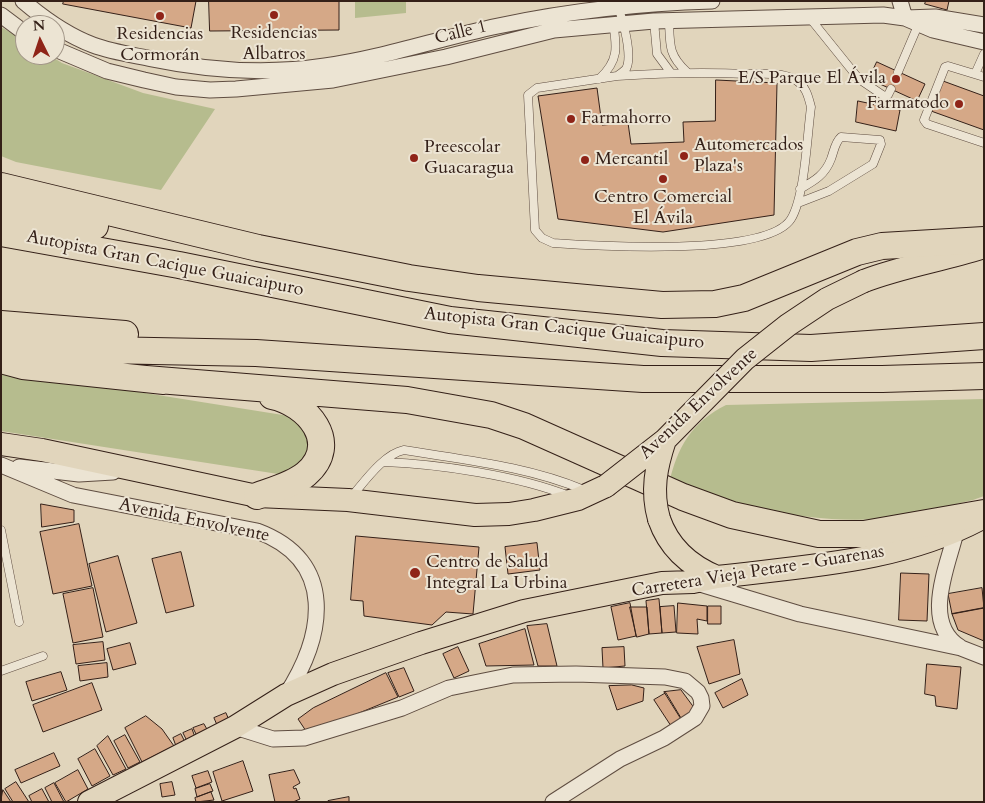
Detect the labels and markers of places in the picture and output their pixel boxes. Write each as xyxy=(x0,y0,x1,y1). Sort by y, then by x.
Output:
marker: Residencias Albatros xyxy=(268,9,280,21)
marker: Residencias Cormorán xyxy=(154,10,166,22)
place label: Residencias Albatros xyxy=(231,23,317,66)
place label: Residencias Cormorán xyxy=(117,24,203,66)
place label: E/S Parque El Ávila xyxy=(738,68,886,90)
marker: E/S Parque El Ávila xyxy=(890,73,902,85)
place label: Farmatodo xyxy=(867,93,949,115)
marker: Farmatodo xyxy=(953,98,965,110)
place label: Farmahorro xyxy=(581,108,671,130)
marker: Farmahorro xyxy=(565,113,577,125)
place label: Automercados Plaza's xyxy=(694,135,803,178)
place label: Preescolar Guacaragua xyxy=(424,137,514,180)
place label: Mercantil xyxy=(595,149,668,171)
marker: Automercados Plaza's xyxy=(678,150,690,162)
marker: Preescolar Guacaragua xyxy=(408,152,420,164)
marker: Mercantil xyxy=(579,154,591,166)
marker: Centro Comercial El Ávila xyxy=(657,173,669,185)
place label: Centro Comercial El Ávila xyxy=(594,187,732,230)
place label: Centro de Salud Integral La Urbina xyxy=(426,552,568,594)
marker: Centro de Salud Integral La Urbina xyxy=(408,566,422,580)

